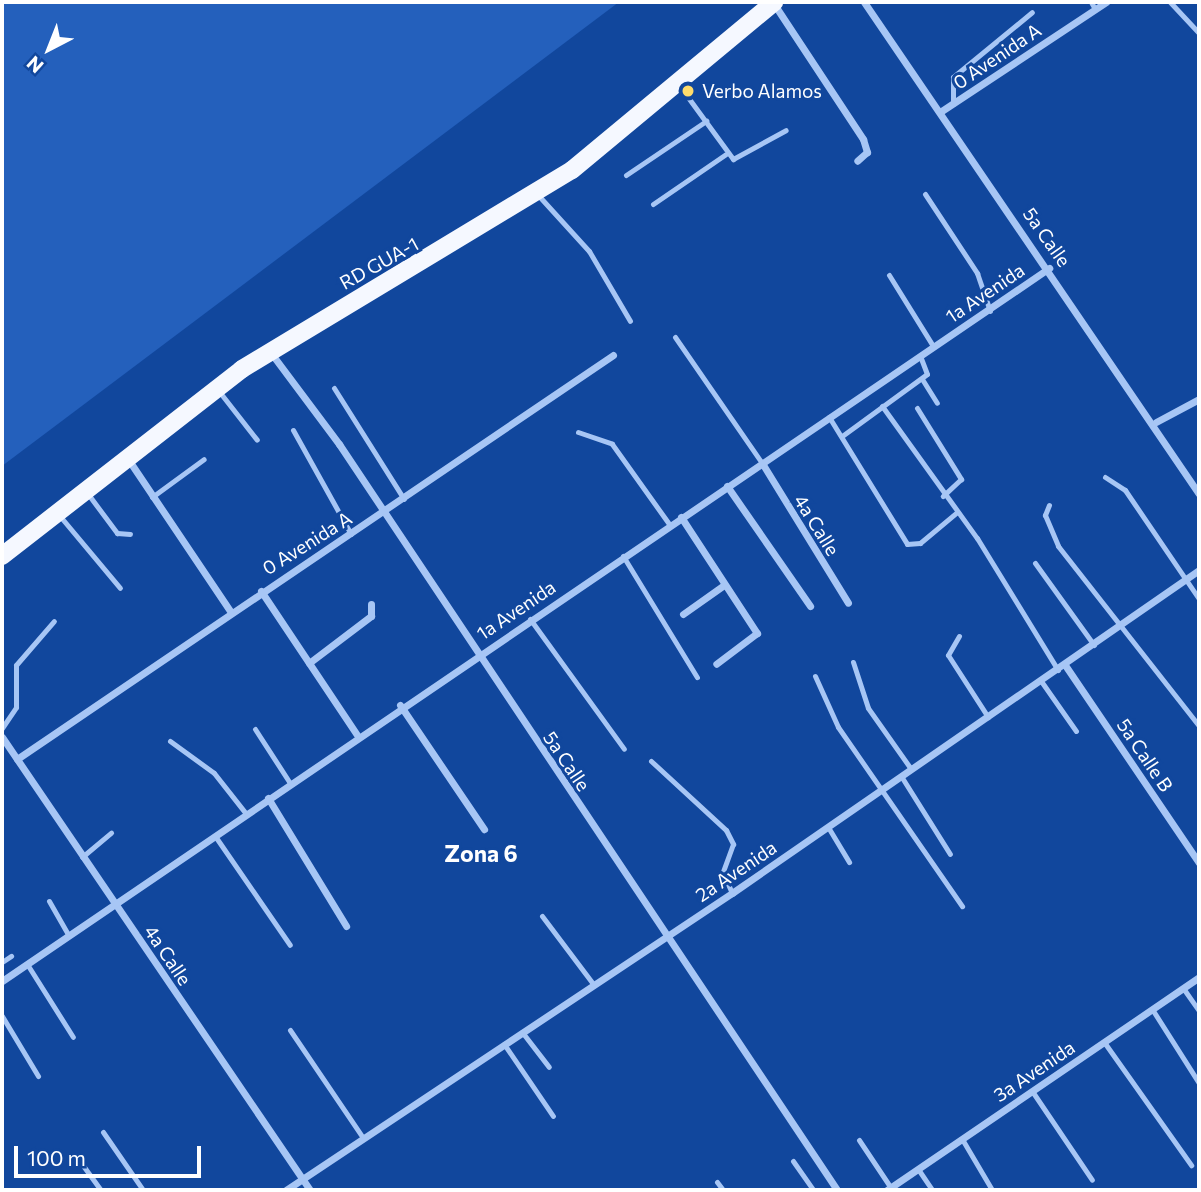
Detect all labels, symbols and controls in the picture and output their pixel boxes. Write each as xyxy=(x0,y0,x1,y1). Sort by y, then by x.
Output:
north arrow xyxy=(14,14,84,84)
street label: 0 Avenida A xyxy=(949,18,1045,94)
text: N xyxy=(22,52,48,78)
place label: Verbo Alamos xyxy=(702,80,822,102)
marker: Verbo Alamos xyxy=(680,83,696,99)
street label: 5a Calle xyxy=(1018,203,1076,271)
street label: RD GUA-1 xyxy=(336,232,422,294)
street label: 1a Avenida xyxy=(941,258,1029,328)
street label: 4a Calle xyxy=(789,490,845,560)
street label: 0 Avenida A xyxy=(258,506,356,580)
street label: 1a Avenida xyxy=(472,575,560,645)
street label: 5a Calle B xyxy=(1112,714,1178,796)
street label: 5a Calle xyxy=(539,727,595,795)
street label: 2a Avenida xyxy=(691,836,781,906)
district label: Zona 6 xyxy=(444,839,518,867)
street label: 4a Calle xyxy=(140,921,196,989)
street label: 3a Avenida xyxy=(989,1036,1079,1106)
scale bar xyxy=(18,1132,205,1176)
text: 100 m xyxy=(27,1145,86,1170)

